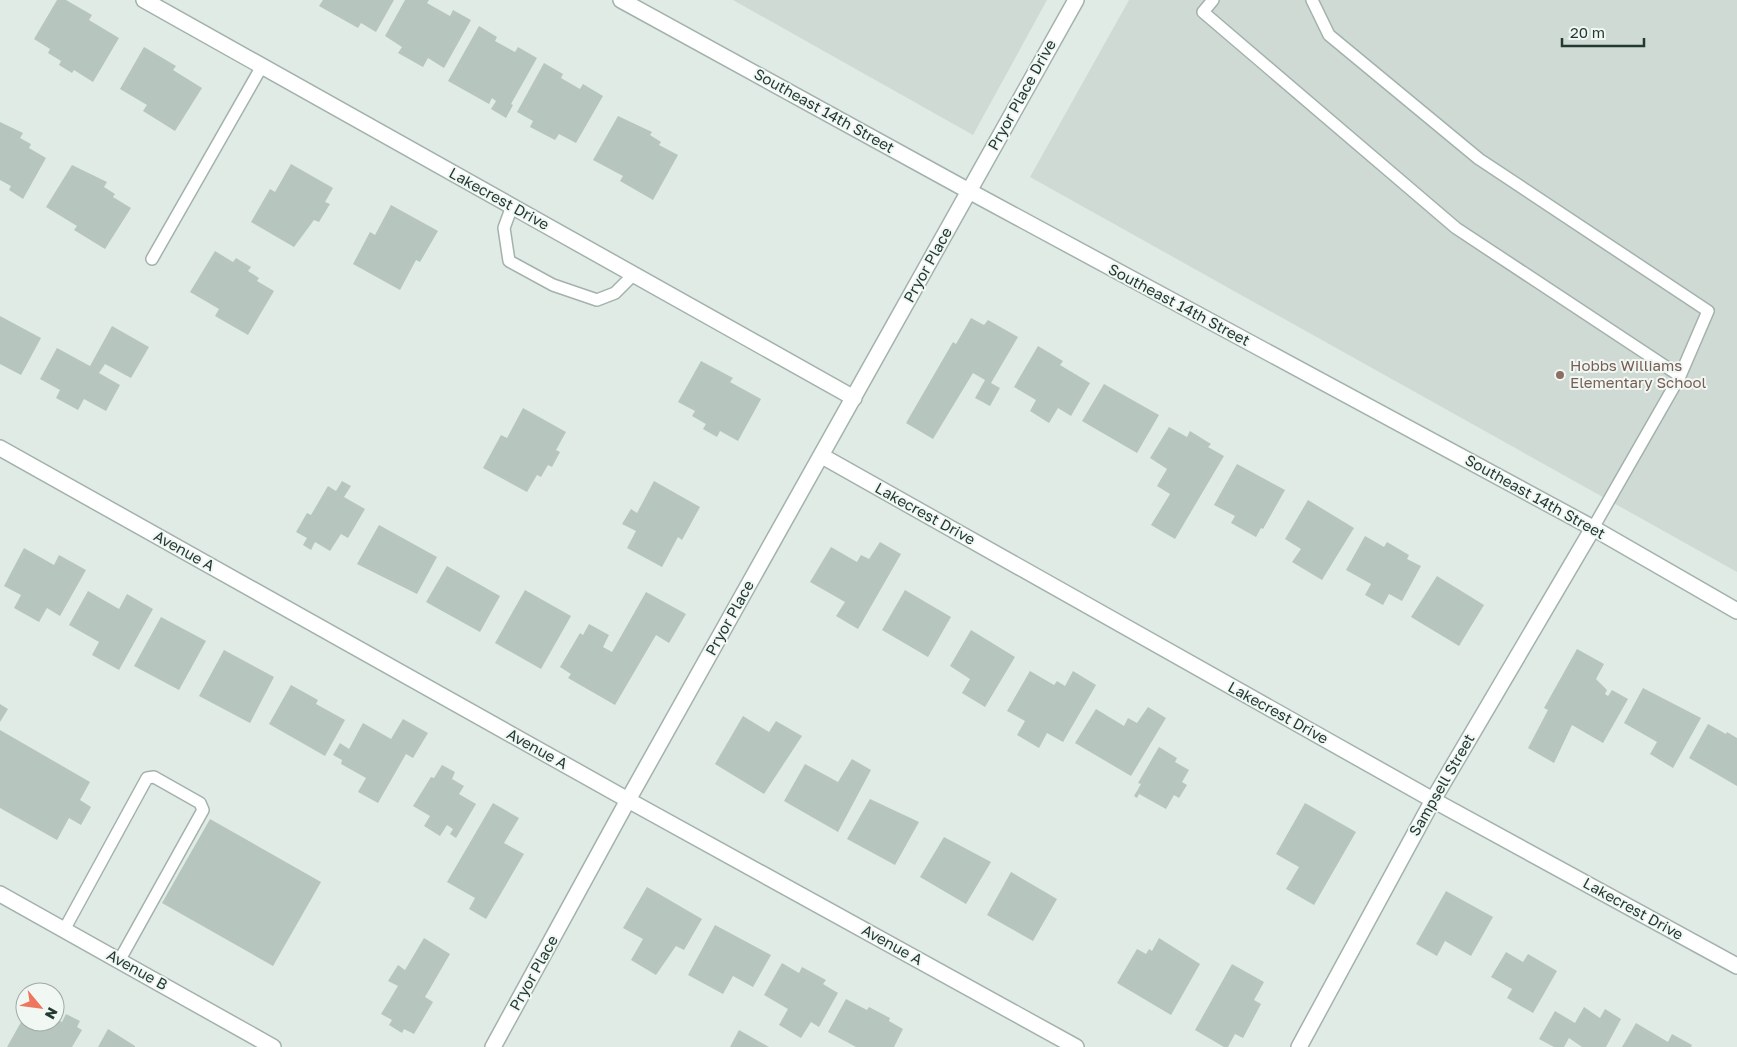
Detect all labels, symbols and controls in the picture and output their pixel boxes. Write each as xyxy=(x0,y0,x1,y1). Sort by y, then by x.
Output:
scale bar xyxy=(1562,15,1644,47)
text: 20 m xyxy=(1570,23,1605,41)
street label: Pryor Place Drive xyxy=(983,36,1059,153)
street label: Southeast 14th Street xyxy=(751,64,898,156)
street label: Lakecrest Drive xyxy=(446,163,553,233)
street label: Pryor Place xyxy=(899,224,955,305)
street label: Southeast 14th Street xyxy=(1106,259,1253,349)
place label: Hobbs Williams Elementary School xyxy=(1570,356,1706,391)
marker: Hobbs Williams Elementary School xyxy=(1554,369,1566,381)
street label: Southeast 14th Street xyxy=(1462,450,1609,542)
street label: Lakecrest Drive xyxy=(872,478,979,548)
street label: Avenue A xyxy=(151,526,218,574)
street label: Pryor Place xyxy=(701,577,757,658)
street label: Lakecrest Drive xyxy=(1225,677,1332,747)
street label: Avenue A xyxy=(504,724,571,772)
street label: Sampsell Street xyxy=(1405,730,1478,839)
street label: Lakecrest Drive xyxy=(1580,873,1687,943)
street label: Avenue A xyxy=(859,920,926,968)
street label: Pryor Place xyxy=(505,932,561,1013)
street label: Avenue B xyxy=(104,945,171,993)
north arrow xyxy=(15,982,65,1032)
text: N xyxy=(42,1005,62,1022)

